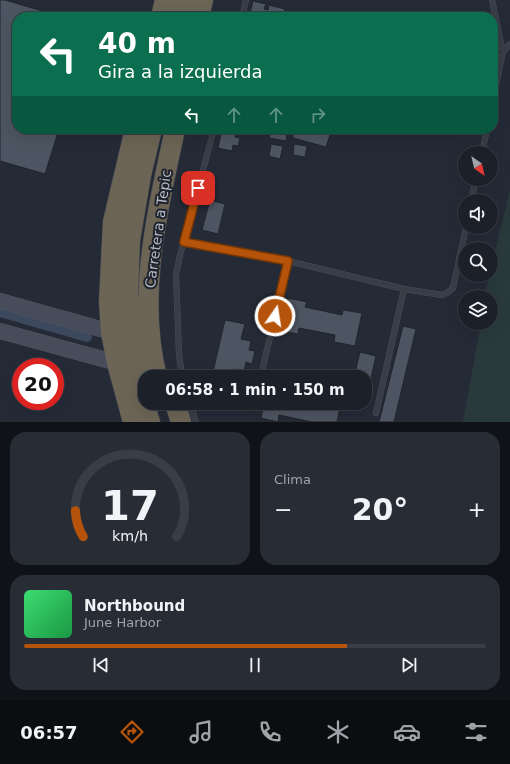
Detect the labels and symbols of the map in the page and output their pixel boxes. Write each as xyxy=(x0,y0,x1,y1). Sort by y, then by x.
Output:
north arrow xyxy=(458,146,498,186)
street label: Carretera a Tepic xyxy=(142,169,174,289)
pin xyxy=(181,171,215,205)
position arrow xyxy=(254,295,296,337)
speed limit sign: 20 xyxy=(12,358,64,410)

